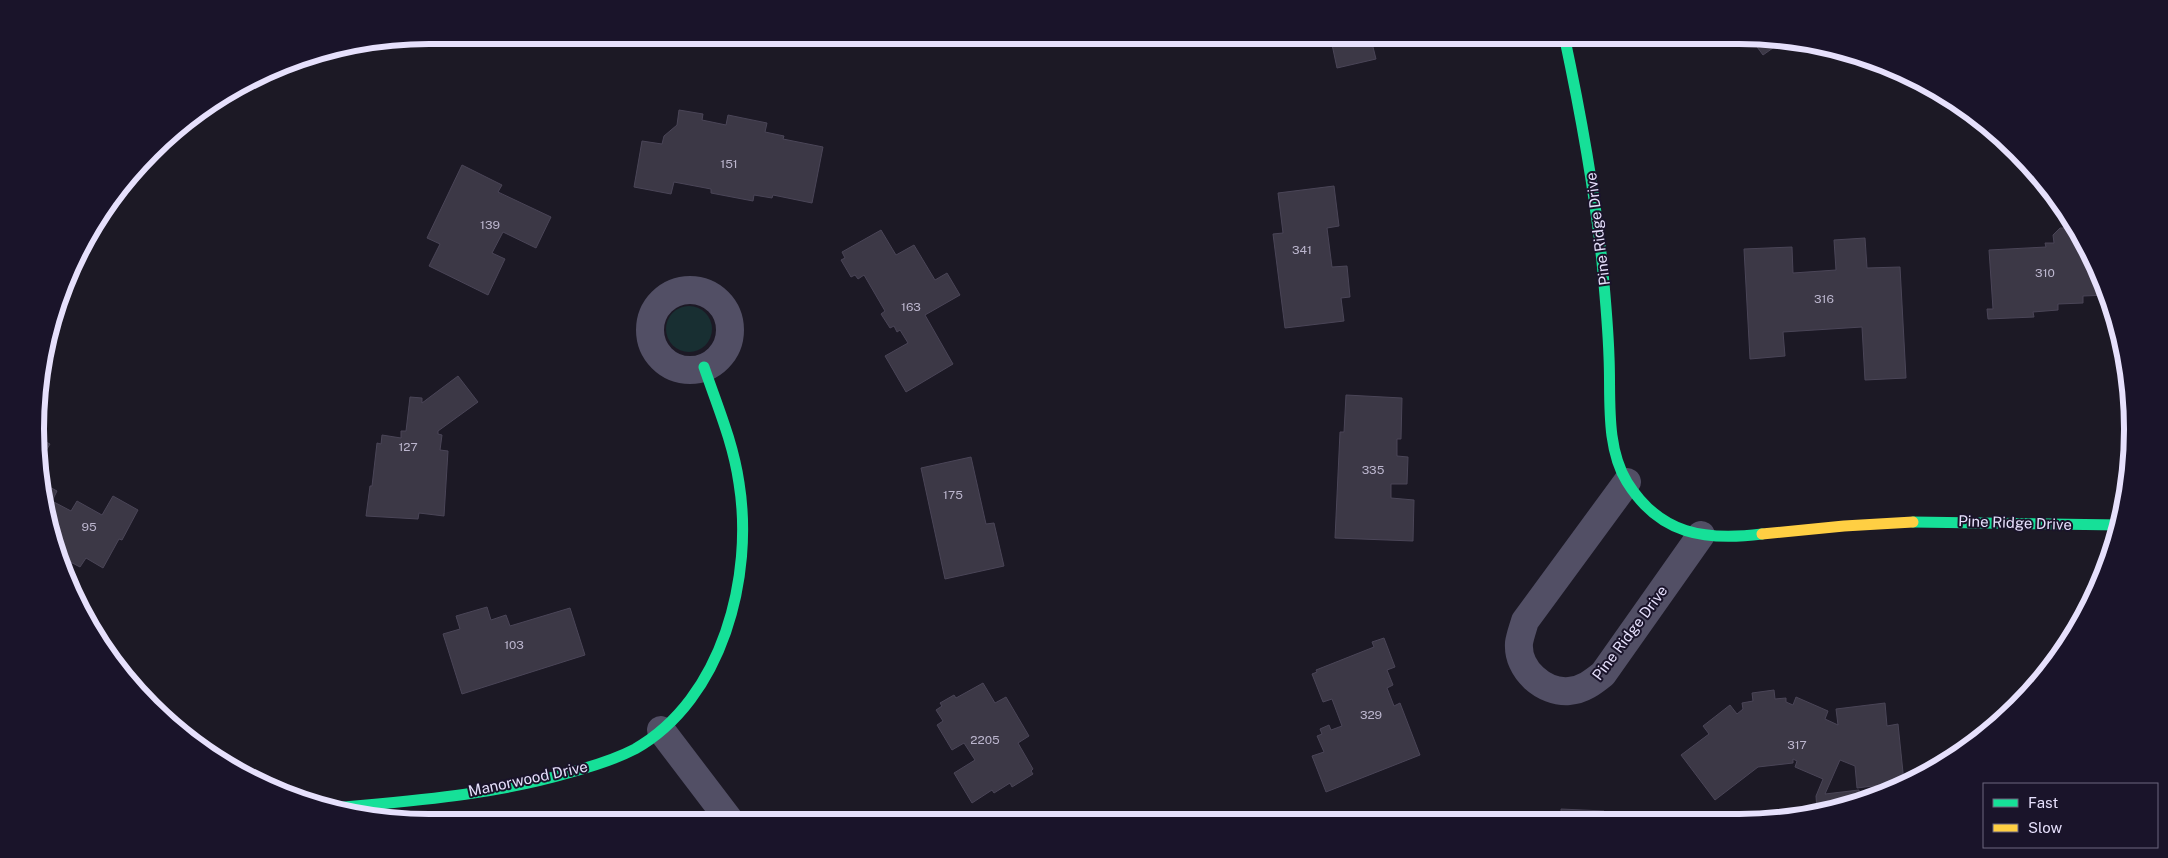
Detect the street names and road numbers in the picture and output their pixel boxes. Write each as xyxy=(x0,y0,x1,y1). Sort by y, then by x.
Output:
street label: Pine Ridge Drive xyxy=(1582,172,1613,287)
street label: Pine Ridge Drive xyxy=(1958,512,2072,533)
street label: Pine Ridge Drive xyxy=(1589,582,1671,683)
street label: Manorwood Drive xyxy=(467,758,589,799)

